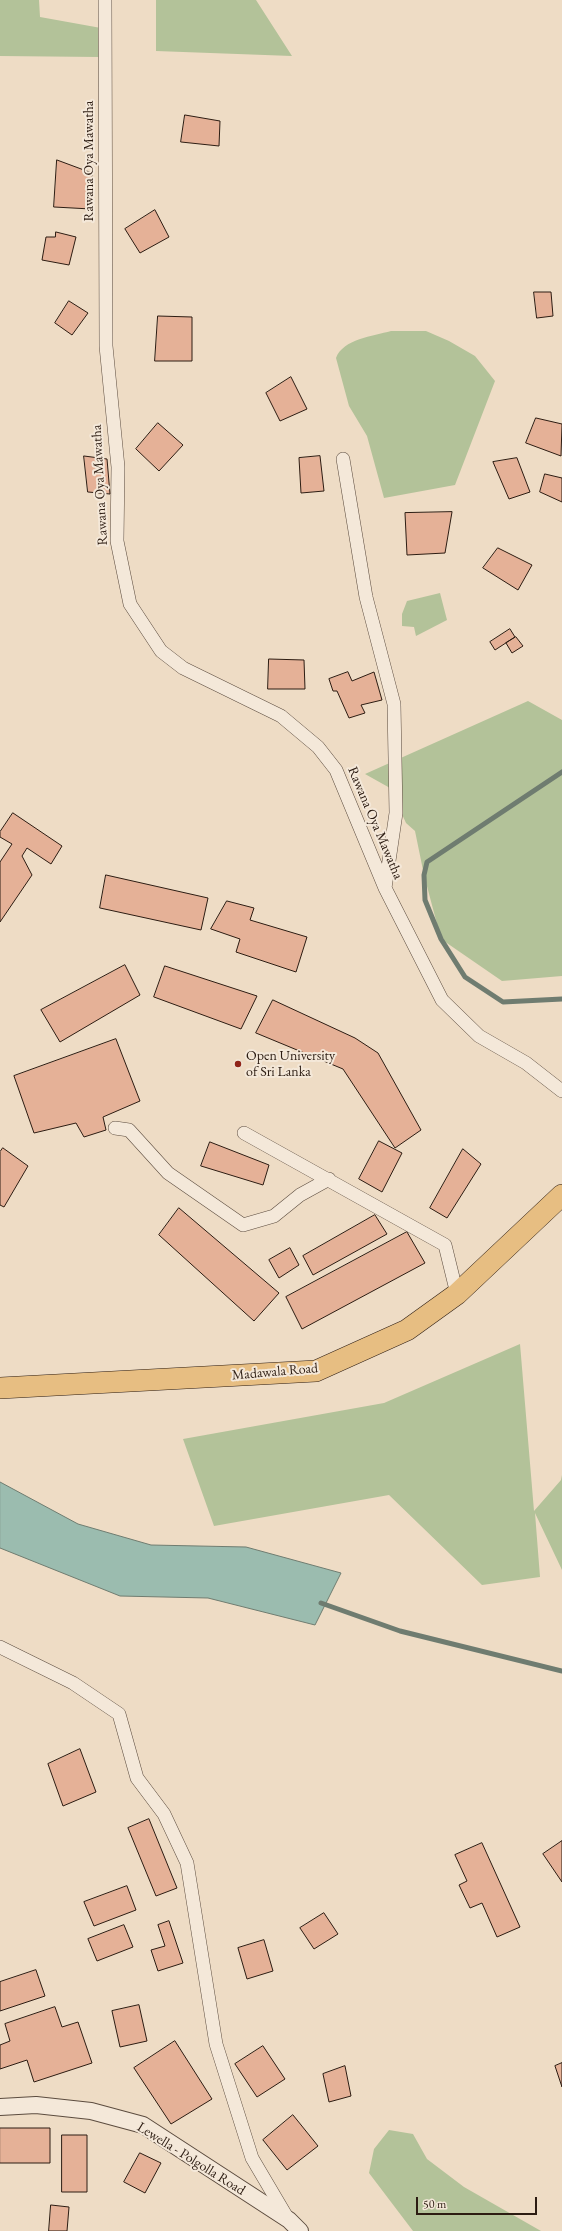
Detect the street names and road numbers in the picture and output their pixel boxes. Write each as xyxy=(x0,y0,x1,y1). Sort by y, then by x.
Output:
street label: Rawana Oya Mawatha xyxy=(81,101,97,221)
street label: Rawana Oya Mawatha xyxy=(88,424,112,546)
street label: Rawana Oya Mawatha xyxy=(344,764,406,882)
street label: Madawala Road xyxy=(231,1360,319,1384)
street label: Lewella - Polgolla Road xyxy=(134,2119,248,2199)

